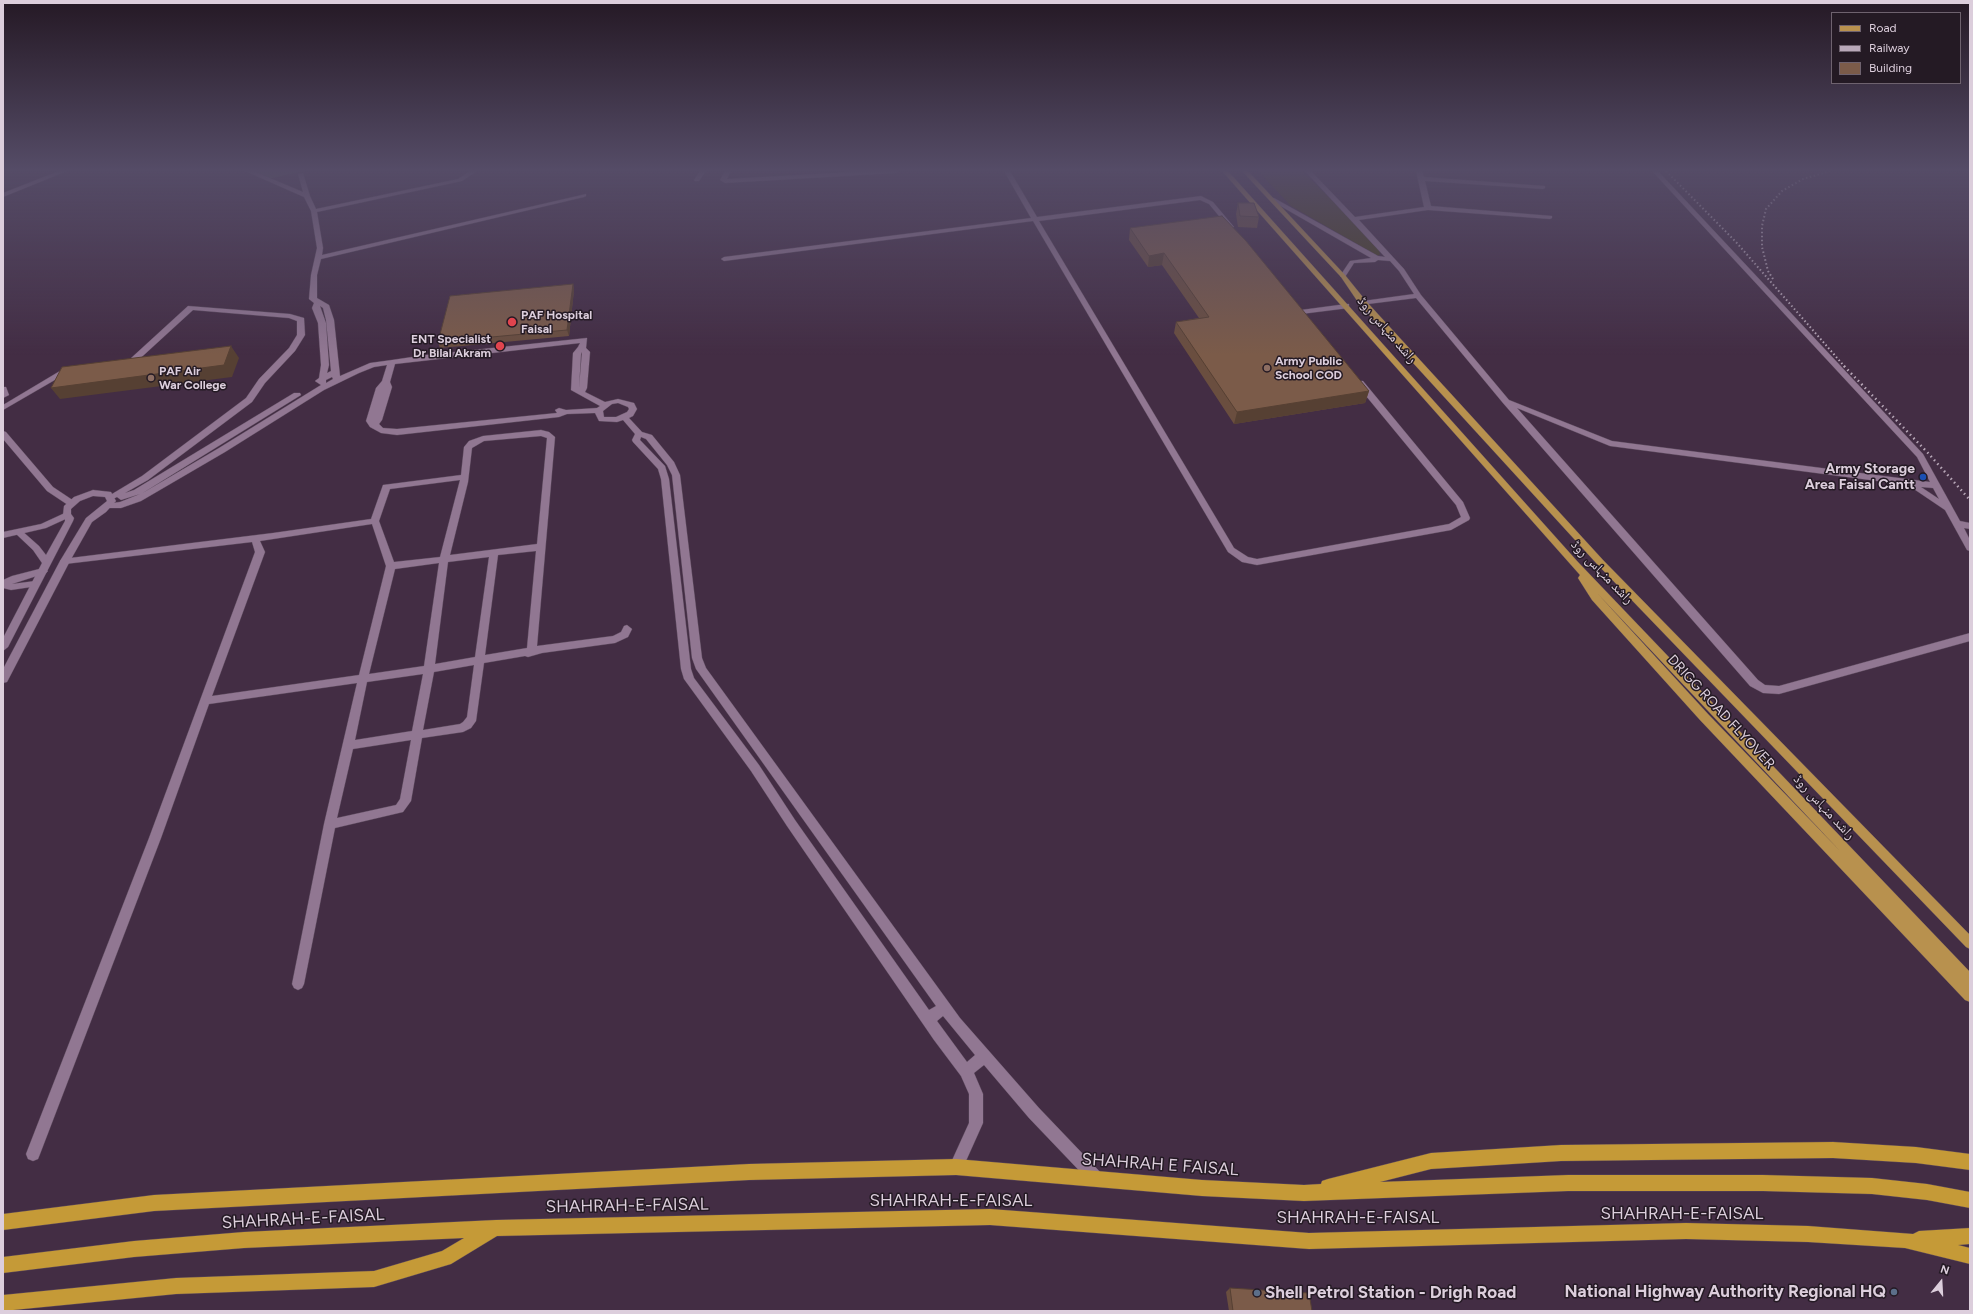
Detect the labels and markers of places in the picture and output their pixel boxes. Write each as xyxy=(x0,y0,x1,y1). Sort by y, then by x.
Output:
place label: PAF Hospital Faisal xyxy=(521,308,592,336)
marker: PAF Hospital Faisal xyxy=(506,316,518,328)
place label: ENT Specialist Dr Bilal Akram xyxy=(411,332,491,360)
marker: ENT Specialist Dr Bilal Akram xyxy=(494,340,506,352)
place label: Army Public School COD xyxy=(1275,354,1342,382)
marker: Army Public School COD xyxy=(1262,363,1272,373)
place label: PAF Air War College xyxy=(159,364,226,392)
marker: PAF Air War College xyxy=(146,373,156,383)
place label: Army Storage Area Faisal Cantt xyxy=(1805,461,1915,494)
marker: Army Storage Area Faisal Cantt xyxy=(1918,472,1928,482)
place label: National Highway Authority Regional HQ xyxy=(1564,1282,1886,1302)
place label: Shell Petrol Station - Drigh Road xyxy=(1265,1283,1516,1303)
marker: National Highway Authority Regional HQ xyxy=(1889,1287,1899,1297)
marker: Shell Petrol Station - Drigh Road xyxy=(1252,1288,1262,1298)

